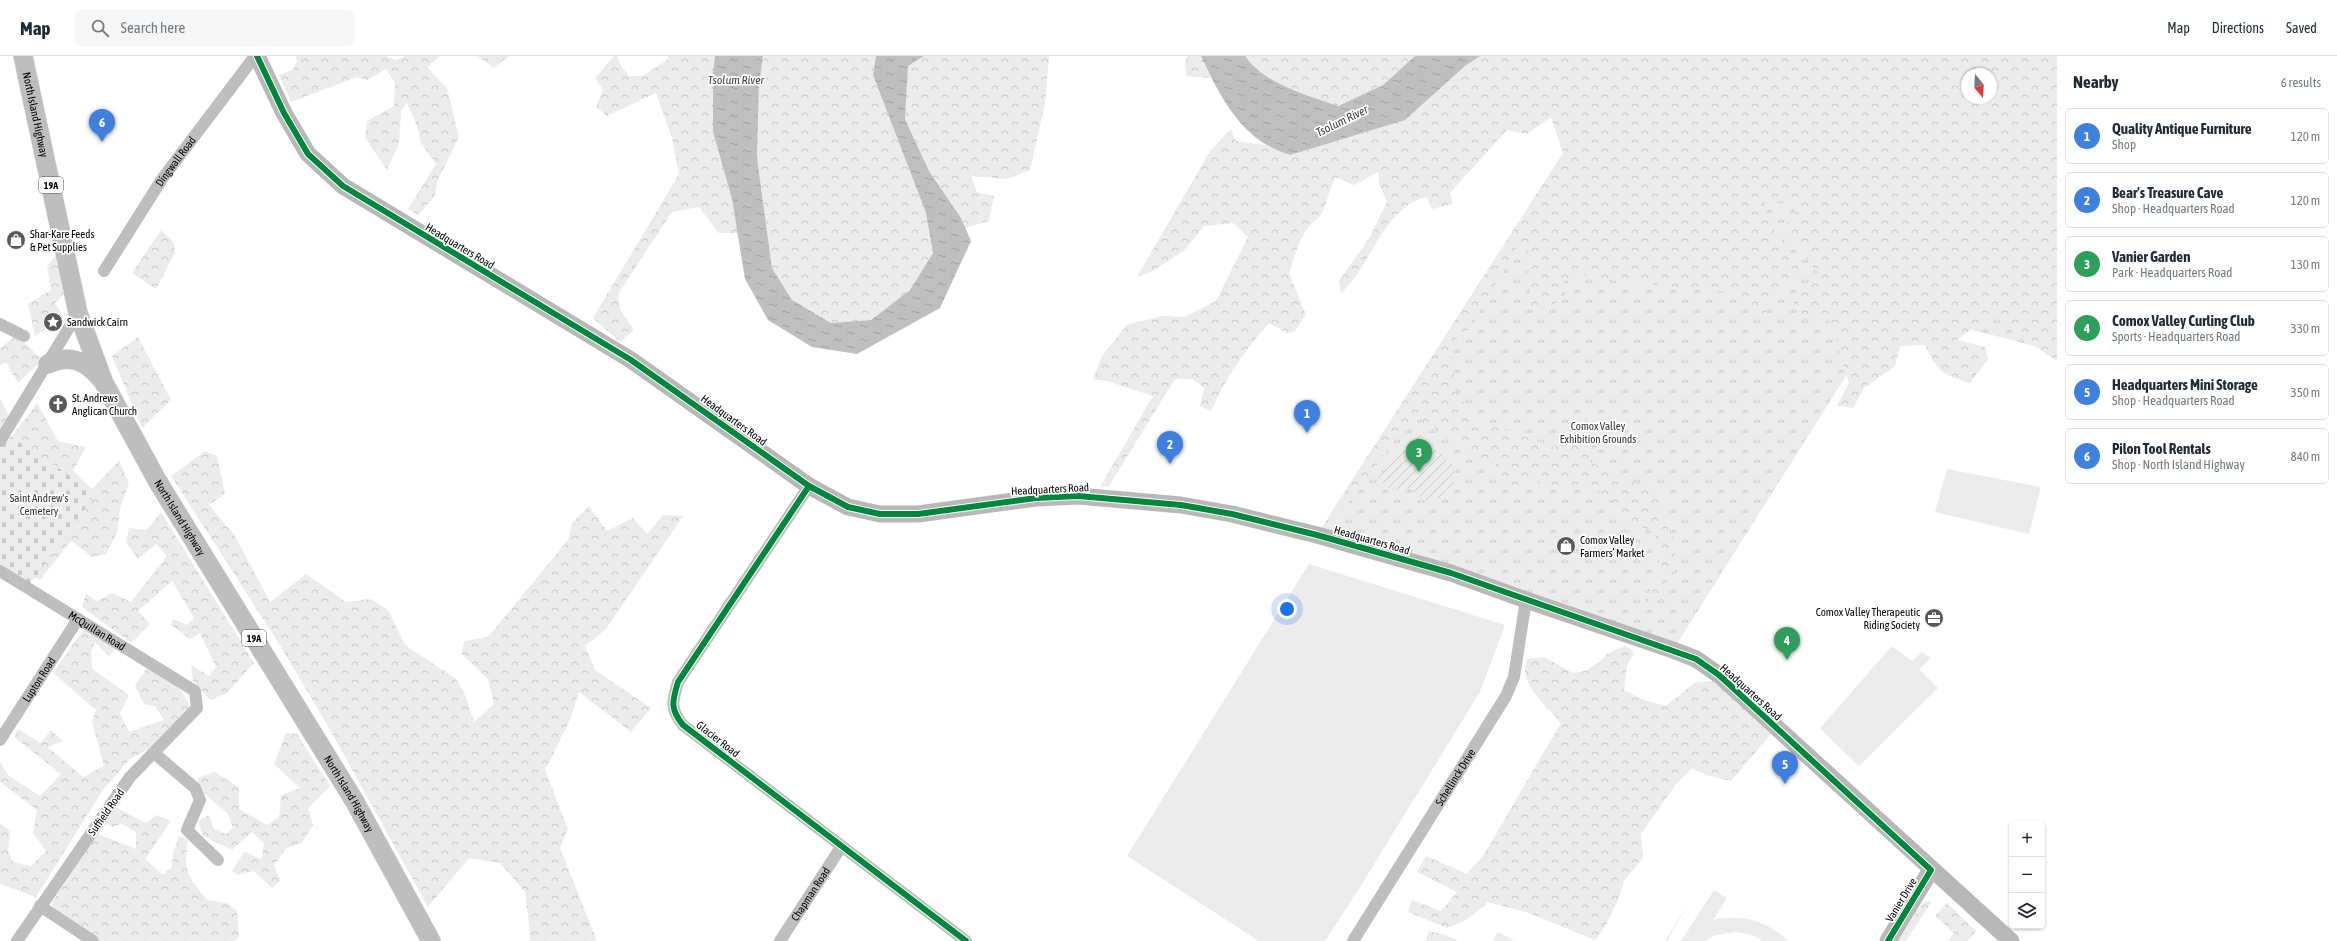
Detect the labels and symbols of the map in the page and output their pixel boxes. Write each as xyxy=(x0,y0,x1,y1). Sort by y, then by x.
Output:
north arrow xyxy=(1961,68,1997,104)
street label: North Island Highway xyxy=(21,71,51,159)
water label: Tsolum River xyxy=(708,73,765,87)
water label: Tsolum River xyxy=(1314,102,1371,140)
pin: 6 xyxy=(89,109,115,142)
street label: Dingwall Road xyxy=(153,134,198,188)
road number: 19A xyxy=(39,177,63,193)
street label: Headquarters Road xyxy=(423,221,497,271)
place label: Shar-Kare Feeds & Pet Supplies xyxy=(30,228,94,253)
shop icon: Shar-Kare Feeds & Pet Supplies xyxy=(5,229,27,251)
place icon: Sandwick Cairn xyxy=(42,311,64,333)
place label: Sandwick Cairn xyxy=(67,316,128,328)
place label: St. Andrews Anglican Church xyxy=(72,392,137,417)
street label: Headquarters Road xyxy=(699,392,769,448)
church icon: St. Andrews Anglican Church xyxy=(47,393,69,415)
pin: 1 xyxy=(1294,400,1320,433)
park label: Comox Valley Exhibition Grounds xyxy=(1560,420,1636,445)
pin: 2 xyxy=(1157,431,1183,464)
pin: 3 xyxy=(1406,439,1432,472)
street label: North Island Highway xyxy=(152,477,208,558)
street label: Headquarters Road xyxy=(1011,481,1089,497)
park label: Saint Andrew's Cemetery xyxy=(10,492,68,517)
street label: Headquarters Road xyxy=(1333,523,1411,557)
place label: Comox Valley Farmers’ Market xyxy=(1580,534,1645,559)
shop icon: Comox Valley Farmers’ Market xyxy=(1555,535,1577,557)
your location xyxy=(1277,599,1297,619)
place label: Comox Valley Therapeutic Riding Society xyxy=(1816,606,1921,631)
office icon: Comox Valley Therapeutic Riding Society xyxy=(1923,607,1945,629)
street label: McQuillan Road xyxy=(66,609,128,653)
pin: 4 xyxy=(1774,627,1800,660)
road number: 19A xyxy=(242,630,266,646)
street label: Lupton Road xyxy=(20,655,58,704)
street label: Headquarters Road xyxy=(1718,661,1784,723)
street label: Glacier Road xyxy=(694,719,742,759)
street label: Schellinck Drive xyxy=(1433,747,1477,808)
pin: 5 xyxy=(1772,751,1798,784)
street label: North Island Highway xyxy=(322,753,376,835)
street label: Suffield Road xyxy=(86,786,126,838)
street label: Chapman Road xyxy=(789,865,832,923)
street label: Vanier Drive xyxy=(1883,876,1919,924)

